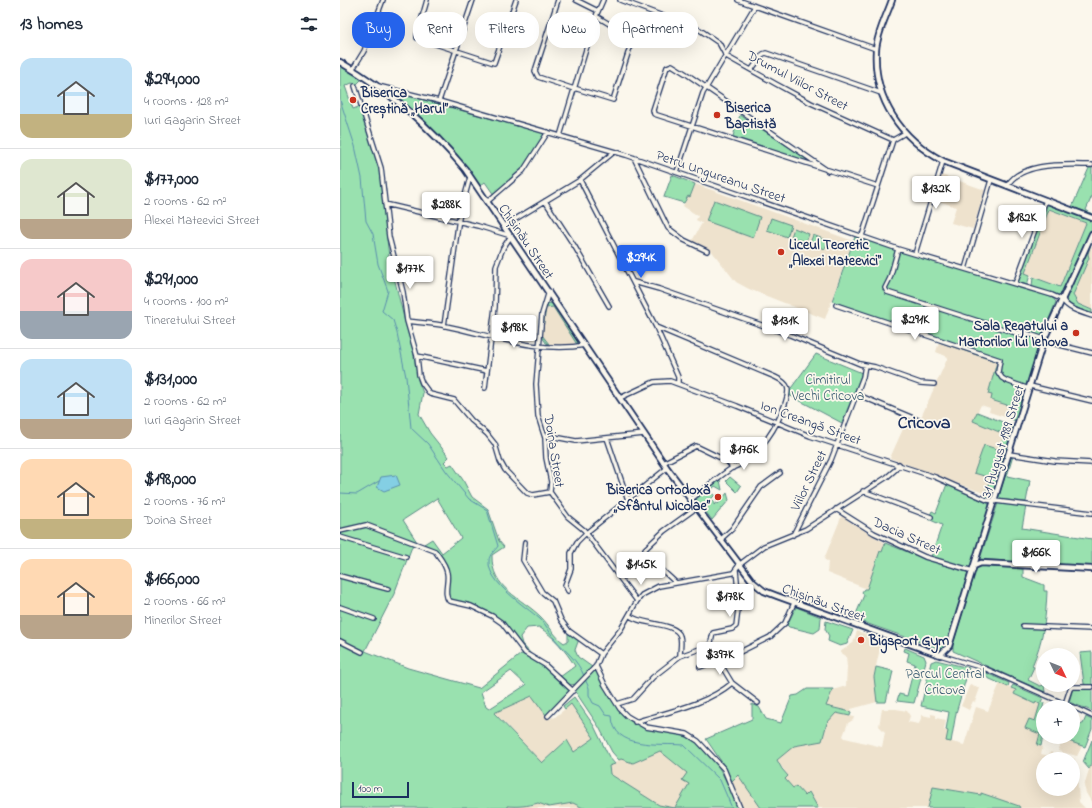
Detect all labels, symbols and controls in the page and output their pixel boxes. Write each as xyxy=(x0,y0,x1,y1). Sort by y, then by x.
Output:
text: 13 homes xyxy=(20,12,83,37)
chip: Buy xyxy=(352,12,405,48)
chip: Rent xyxy=(413,12,467,48)
chip: Filters xyxy=(475,12,539,48)
chip: New xyxy=(547,12,600,48)
chip: Apartment xyxy=(608,12,698,48)
icon: filters xyxy=(298,13,320,35)
street label: Drumul Viilor Street xyxy=(742,45,852,117)
text: $294,000 xyxy=(144,67,200,92)
icon: home xyxy=(52,74,100,122)
place label: Biserica Creștină „Harul” xyxy=(360,83,449,120)
text: 4 rooms · 128 m² xyxy=(144,92,229,111)
marker: Biserica Creștină „Harul” xyxy=(348,95,358,105)
place label: Biserica Baptistă xyxy=(724,98,777,135)
marker: Biserica Baptistă xyxy=(712,110,722,120)
text: Iuri Gagarin Street xyxy=(144,111,241,130)
street label: Petru Ungureanu Street xyxy=(653,145,788,211)
text: $177,000 xyxy=(144,167,199,192)
icon: home xyxy=(52,175,100,223)
pin: $132K xyxy=(908,176,964,210)
text: $132K xyxy=(921,179,951,198)
text: 2 rooms · 62 m² xyxy=(144,192,227,211)
pin: $288K xyxy=(418,192,474,226)
text: $288K xyxy=(431,195,461,214)
street label: Chișinău Street xyxy=(493,200,559,284)
pin: $182K xyxy=(994,205,1050,239)
text: $182K xyxy=(1007,208,1037,227)
text: Alexei Mateevici Street xyxy=(144,211,260,230)
place label: Liceul Teoretic „Alexei Mateevici“ xyxy=(788,235,882,272)
pin: $294K xyxy=(613,245,669,279)
marker: Liceul Teoretic „Alexei Mateevici“ xyxy=(776,247,786,257)
text: $294K xyxy=(626,248,656,267)
pin: $177K xyxy=(382,256,438,290)
text: $177K xyxy=(395,259,425,278)
text: $291,000 xyxy=(144,267,198,292)
icon: home xyxy=(52,275,100,323)
text: 4 rooms · 100 m² xyxy=(144,292,229,311)
pin: $291K xyxy=(887,307,943,341)
pin: $131K xyxy=(757,308,813,342)
text: $291K xyxy=(901,310,929,329)
text: Tineretului Street xyxy=(144,311,236,330)
text: $131K xyxy=(771,311,799,330)
pin: $198K xyxy=(486,315,542,349)
place label: Sala Regatului a Martorilor lui Iehova xyxy=(958,316,1068,353)
text: $198K xyxy=(500,318,528,337)
marker: Sala Regatului a Martorilor lui Iehova xyxy=(1071,328,1081,338)
text: $131,000 xyxy=(144,367,197,392)
park label: Cimitirul Vechi Cricova xyxy=(791,370,864,407)
icon: home xyxy=(52,375,100,423)
street label: 31 August 1989 Street xyxy=(976,382,1032,501)
text: 2 rooms · 62 m² xyxy=(144,392,227,411)
street label: Ion Creangă Street xyxy=(757,395,864,452)
text: Iuri Gagarin Street xyxy=(144,411,241,430)
district label: Cricova xyxy=(898,411,951,437)
street label: Doina Street xyxy=(537,412,570,489)
pin: $176K xyxy=(716,437,772,471)
text: $176K xyxy=(729,440,759,459)
street label: Viilor Street xyxy=(785,447,833,515)
text: $198,000 xyxy=(144,467,196,492)
icon: home xyxy=(52,475,100,523)
place label: Biserica Ortodoxă „Sfântul Nicolae” xyxy=(605,480,711,517)
text: 2 rooms · 76 m² xyxy=(144,492,226,511)
marker: Biserica Ortodoxă „Sfântul Nicolae” xyxy=(713,492,723,502)
text: Doina Street xyxy=(144,511,212,530)
street label: Dacia Street xyxy=(868,512,944,561)
pin: $166K xyxy=(1008,540,1064,574)
text: $166K xyxy=(1021,543,1051,562)
pin: $145K xyxy=(613,552,669,586)
text: $145K xyxy=(625,555,657,574)
text: $166,000 xyxy=(144,567,200,592)
icon: home xyxy=(52,575,100,623)
street label: Chișinău Street xyxy=(779,579,868,628)
pin: $178K xyxy=(702,584,758,618)
text: $178K xyxy=(716,587,744,606)
text: 2 rooms · 66 m² xyxy=(144,592,226,611)
text: Minerilor Street xyxy=(144,611,222,630)
place label: Bigsport Gym xyxy=(868,631,949,654)
marker: Bigsport Gym xyxy=(856,635,866,645)
pin: $397K xyxy=(692,642,748,676)
text: $397K xyxy=(706,645,734,664)
north arrow xyxy=(1036,648,1080,692)
map controls xyxy=(1036,648,1080,796)
park label: Parcul Central Cricova xyxy=(905,664,985,701)
button: + xyxy=(1036,700,1080,744)
button: − xyxy=(1036,752,1080,796)
scale bar xyxy=(352,780,409,799)
text: 100 m xyxy=(358,781,382,797)

